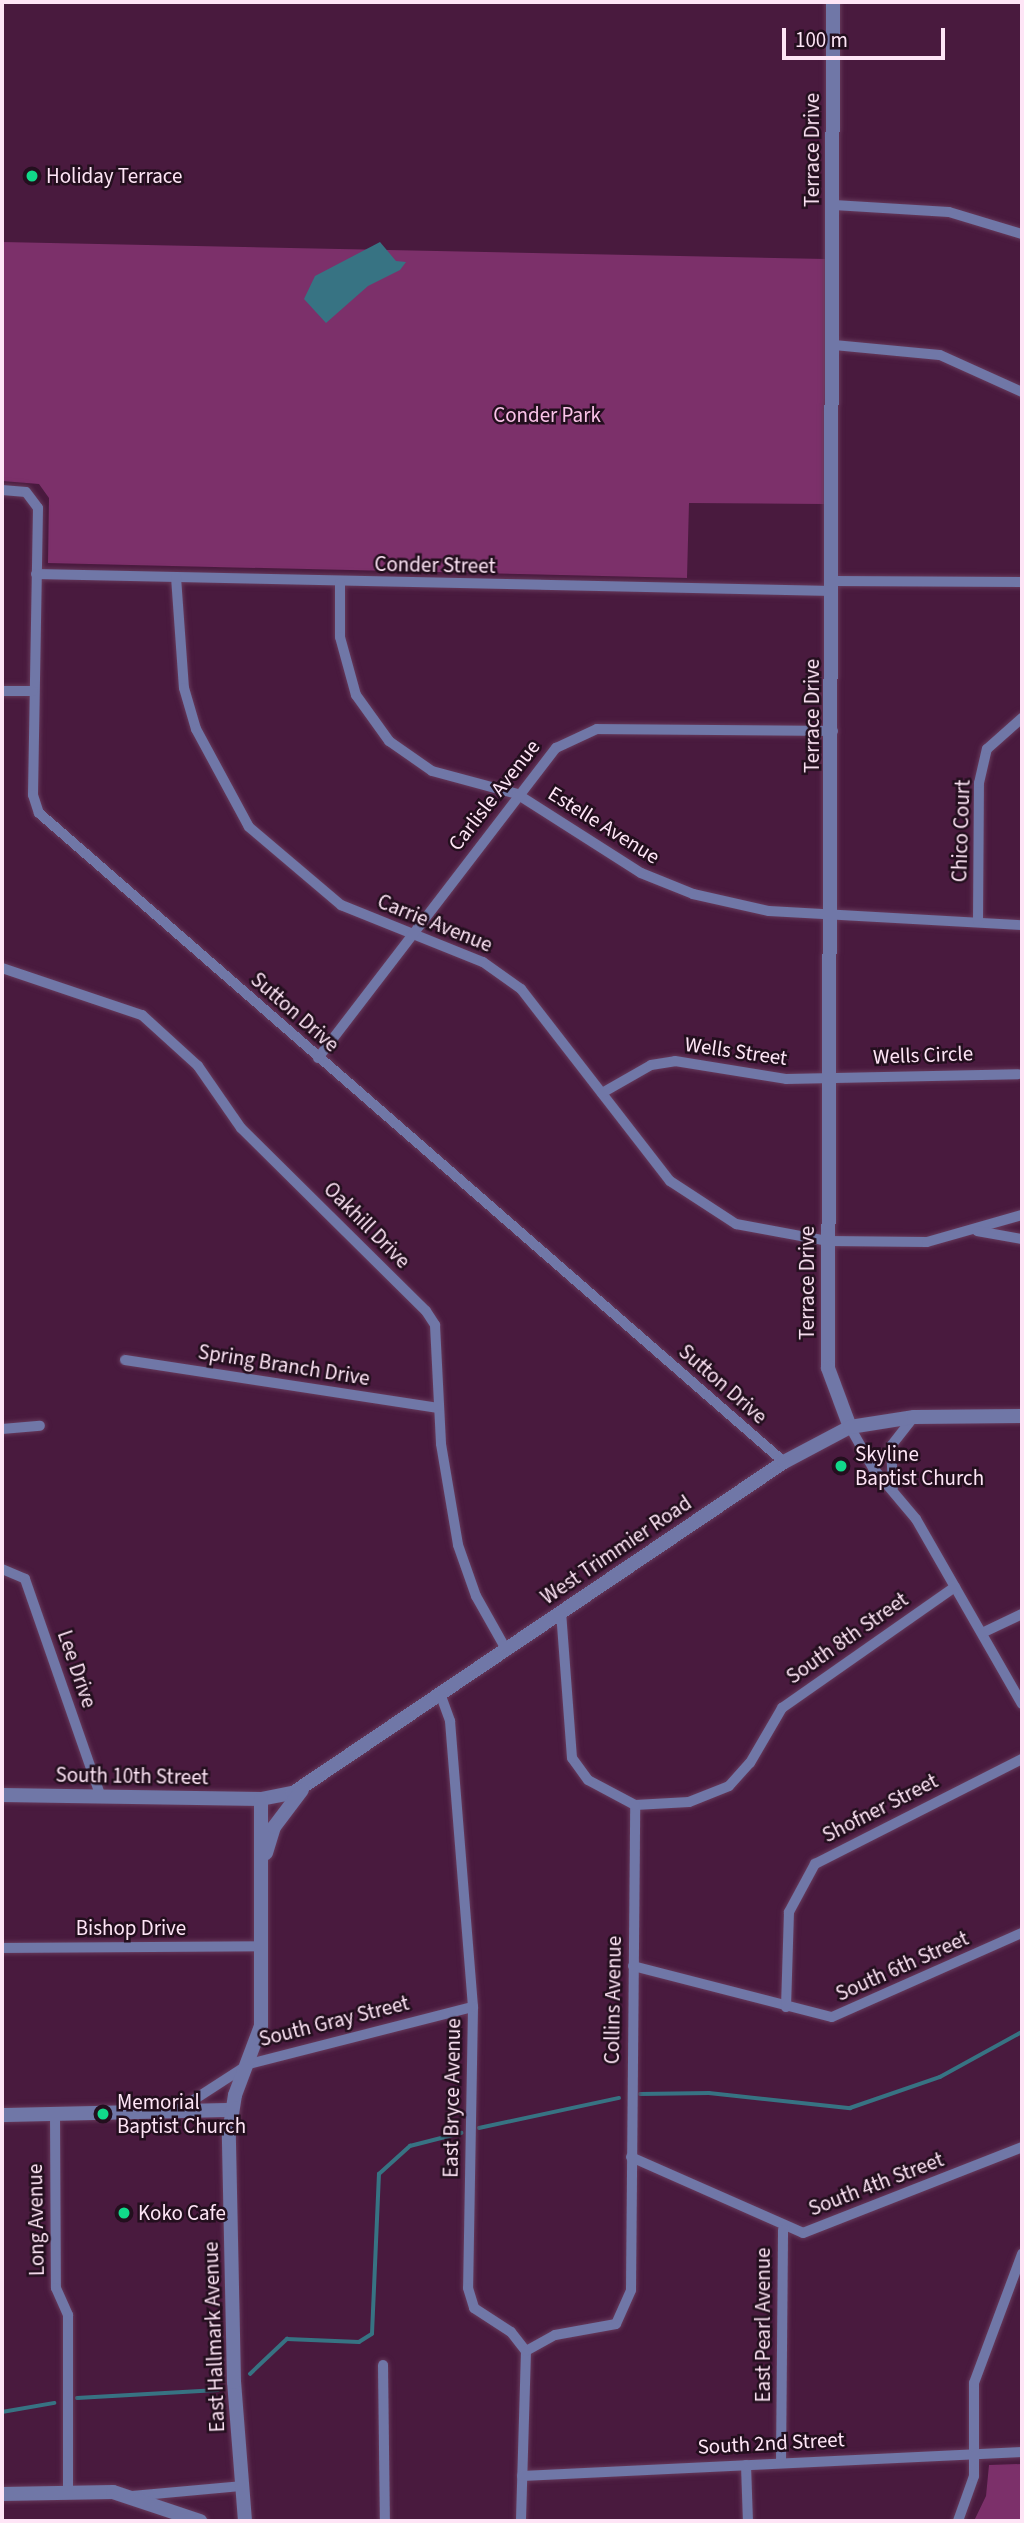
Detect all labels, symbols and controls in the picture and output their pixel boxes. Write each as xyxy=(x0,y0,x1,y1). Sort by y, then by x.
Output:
scale bar xyxy=(786,14,949,58)
text: 100 m xyxy=(795,25,848,55)
street label: Terrace Drive xyxy=(799,93,825,207)
place label: Holiday Terrace xyxy=(46,163,182,189)
marker: Holiday Terrace xyxy=(24,168,40,184)
park label: Conder Park xyxy=(493,402,601,428)
street label: Conder Street xyxy=(374,551,496,579)
street label: Terrace Drive xyxy=(799,659,825,773)
street label: Carlisle Avenue xyxy=(443,734,545,856)
street label: Chico Court xyxy=(947,779,975,883)
street label: Estelle Avenue xyxy=(544,781,664,869)
street label: Carrie Avenue xyxy=(374,889,496,957)
street label: Sutton Drive xyxy=(246,967,344,1057)
street label: Wells Street xyxy=(683,1031,789,1071)
street label: Wells Circle xyxy=(872,1041,974,1069)
street label: Oakhill Drive xyxy=(319,1177,415,1273)
street label: Terrace Drive xyxy=(794,1226,820,1340)
street label: Spring Branch Drive xyxy=(196,1339,372,1391)
street label: Sutton Drive xyxy=(674,1339,772,1429)
place label: Skyline Baptist Church xyxy=(855,1441,984,1491)
marker: Skyline Baptist Church xyxy=(833,1458,849,1474)
street label: West Trimmier Road xyxy=(536,1490,696,1610)
street label: South 8th Street xyxy=(781,1587,913,1689)
street label: Lee Drive xyxy=(52,1627,102,1711)
street label: South 10th Street xyxy=(55,1762,209,1790)
street label: Shofner Street xyxy=(818,1768,942,1848)
street label: Bishop Drive xyxy=(76,1915,186,1941)
street label: South 6th Street xyxy=(832,1926,972,2006)
street label: Collins Avenue xyxy=(599,1936,627,2064)
street label: South Gray Street xyxy=(256,1990,412,2052)
street label: East Bryce Avenue xyxy=(438,2018,466,2178)
place label: Memorial Baptist Church xyxy=(117,2089,246,2139)
marker: Memorial Baptist Church xyxy=(95,2106,111,2122)
street label: South 4th Street xyxy=(805,2147,947,2221)
street label: Long Avenue xyxy=(22,2164,50,2276)
place label: Koko Cafe xyxy=(138,2200,226,2226)
marker: Koko Cafe xyxy=(116,2205,132,2221)
street label: East Hallmark Avenue xyxy=(198,2241,230,2433)
street label: East Pearl Avenue xyxy=(750,2248,776,2402)
street label: South 2nd Street xyxy=(697,2427,845,2459)

